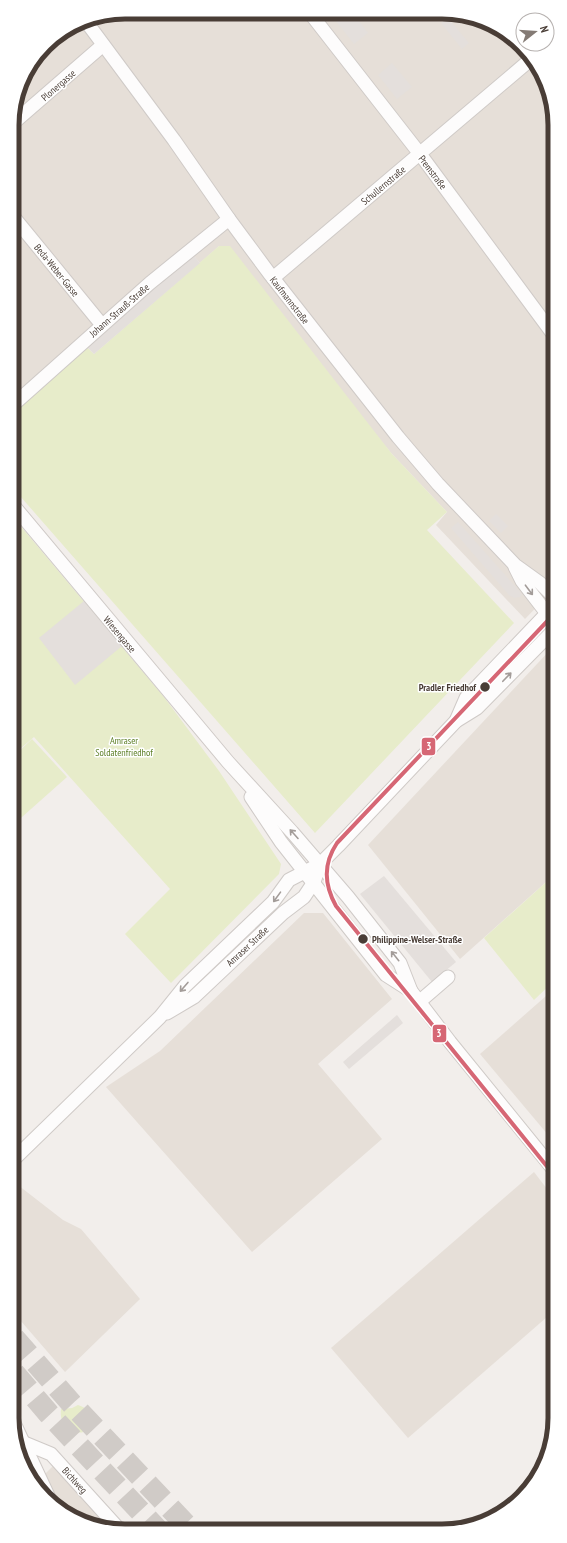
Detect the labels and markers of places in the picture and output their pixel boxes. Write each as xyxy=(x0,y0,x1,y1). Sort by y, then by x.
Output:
marker: Pradler Friedhof xyxy=(478,680,492,694)
place label: Pradler Friedhof xyxy=(419,681,477,694)
marker: Philippine-Welser-Straße xyxy=(356,932,370,946)
place label: Philippine-Welser-Straße xyxy=(372,933,462,946)

